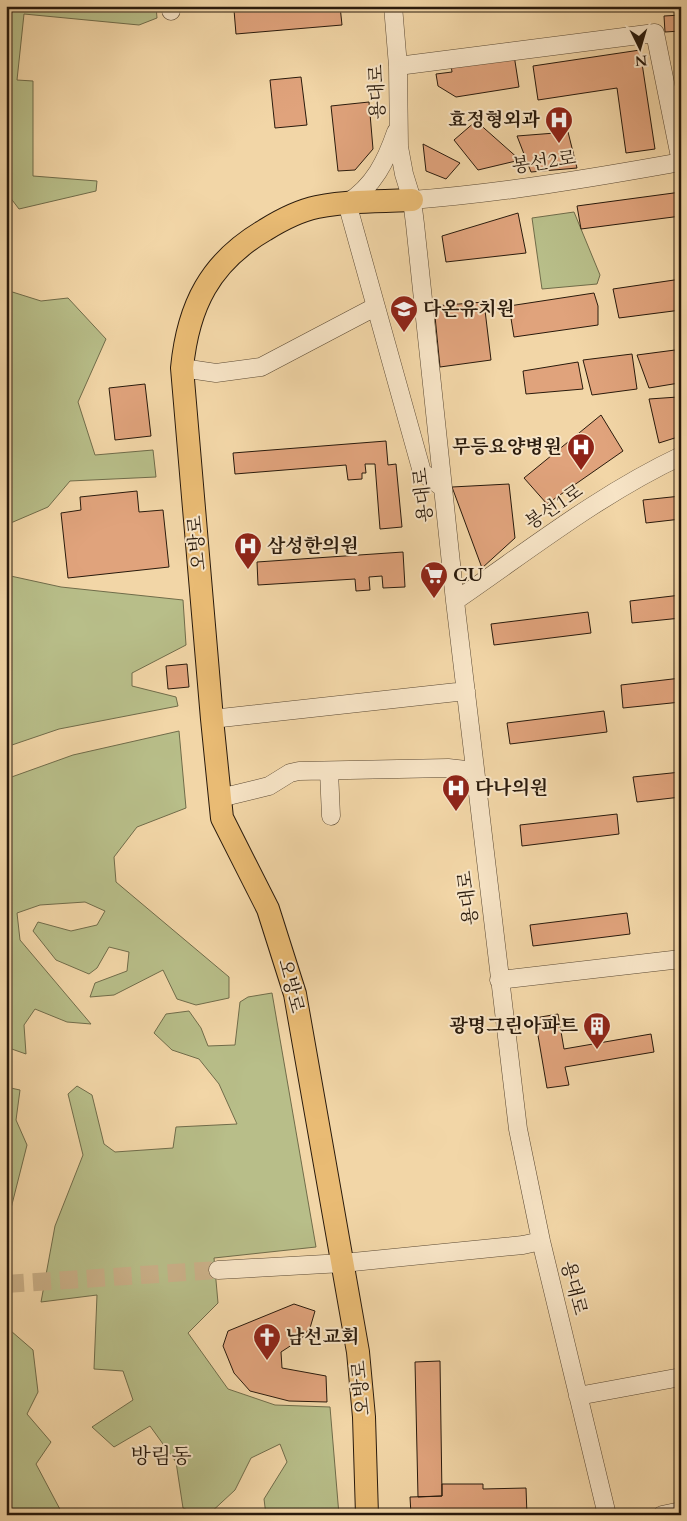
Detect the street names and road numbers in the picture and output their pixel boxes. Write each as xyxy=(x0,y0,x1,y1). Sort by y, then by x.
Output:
street label: 용대로 xyxy=(363,64,391,120)
street label: 봉선2로 xyxy=(510,145,578,179)
street label: 용대로 xyxy=(407,466,439,524)
street label: 봉선1로 xyxy=(520,478,588,536)
street label: 오방로 xyxy=(182,514,212,572)
street label: 용대로 xyxy=(452,869,484,927)
street label: 오방로 xyxy=(272,956,310,1016)
street label: 용대로 xyxy=(555,1258,593,1318)
street label: 오방로 xyxy=(346,1359,376,1417)

